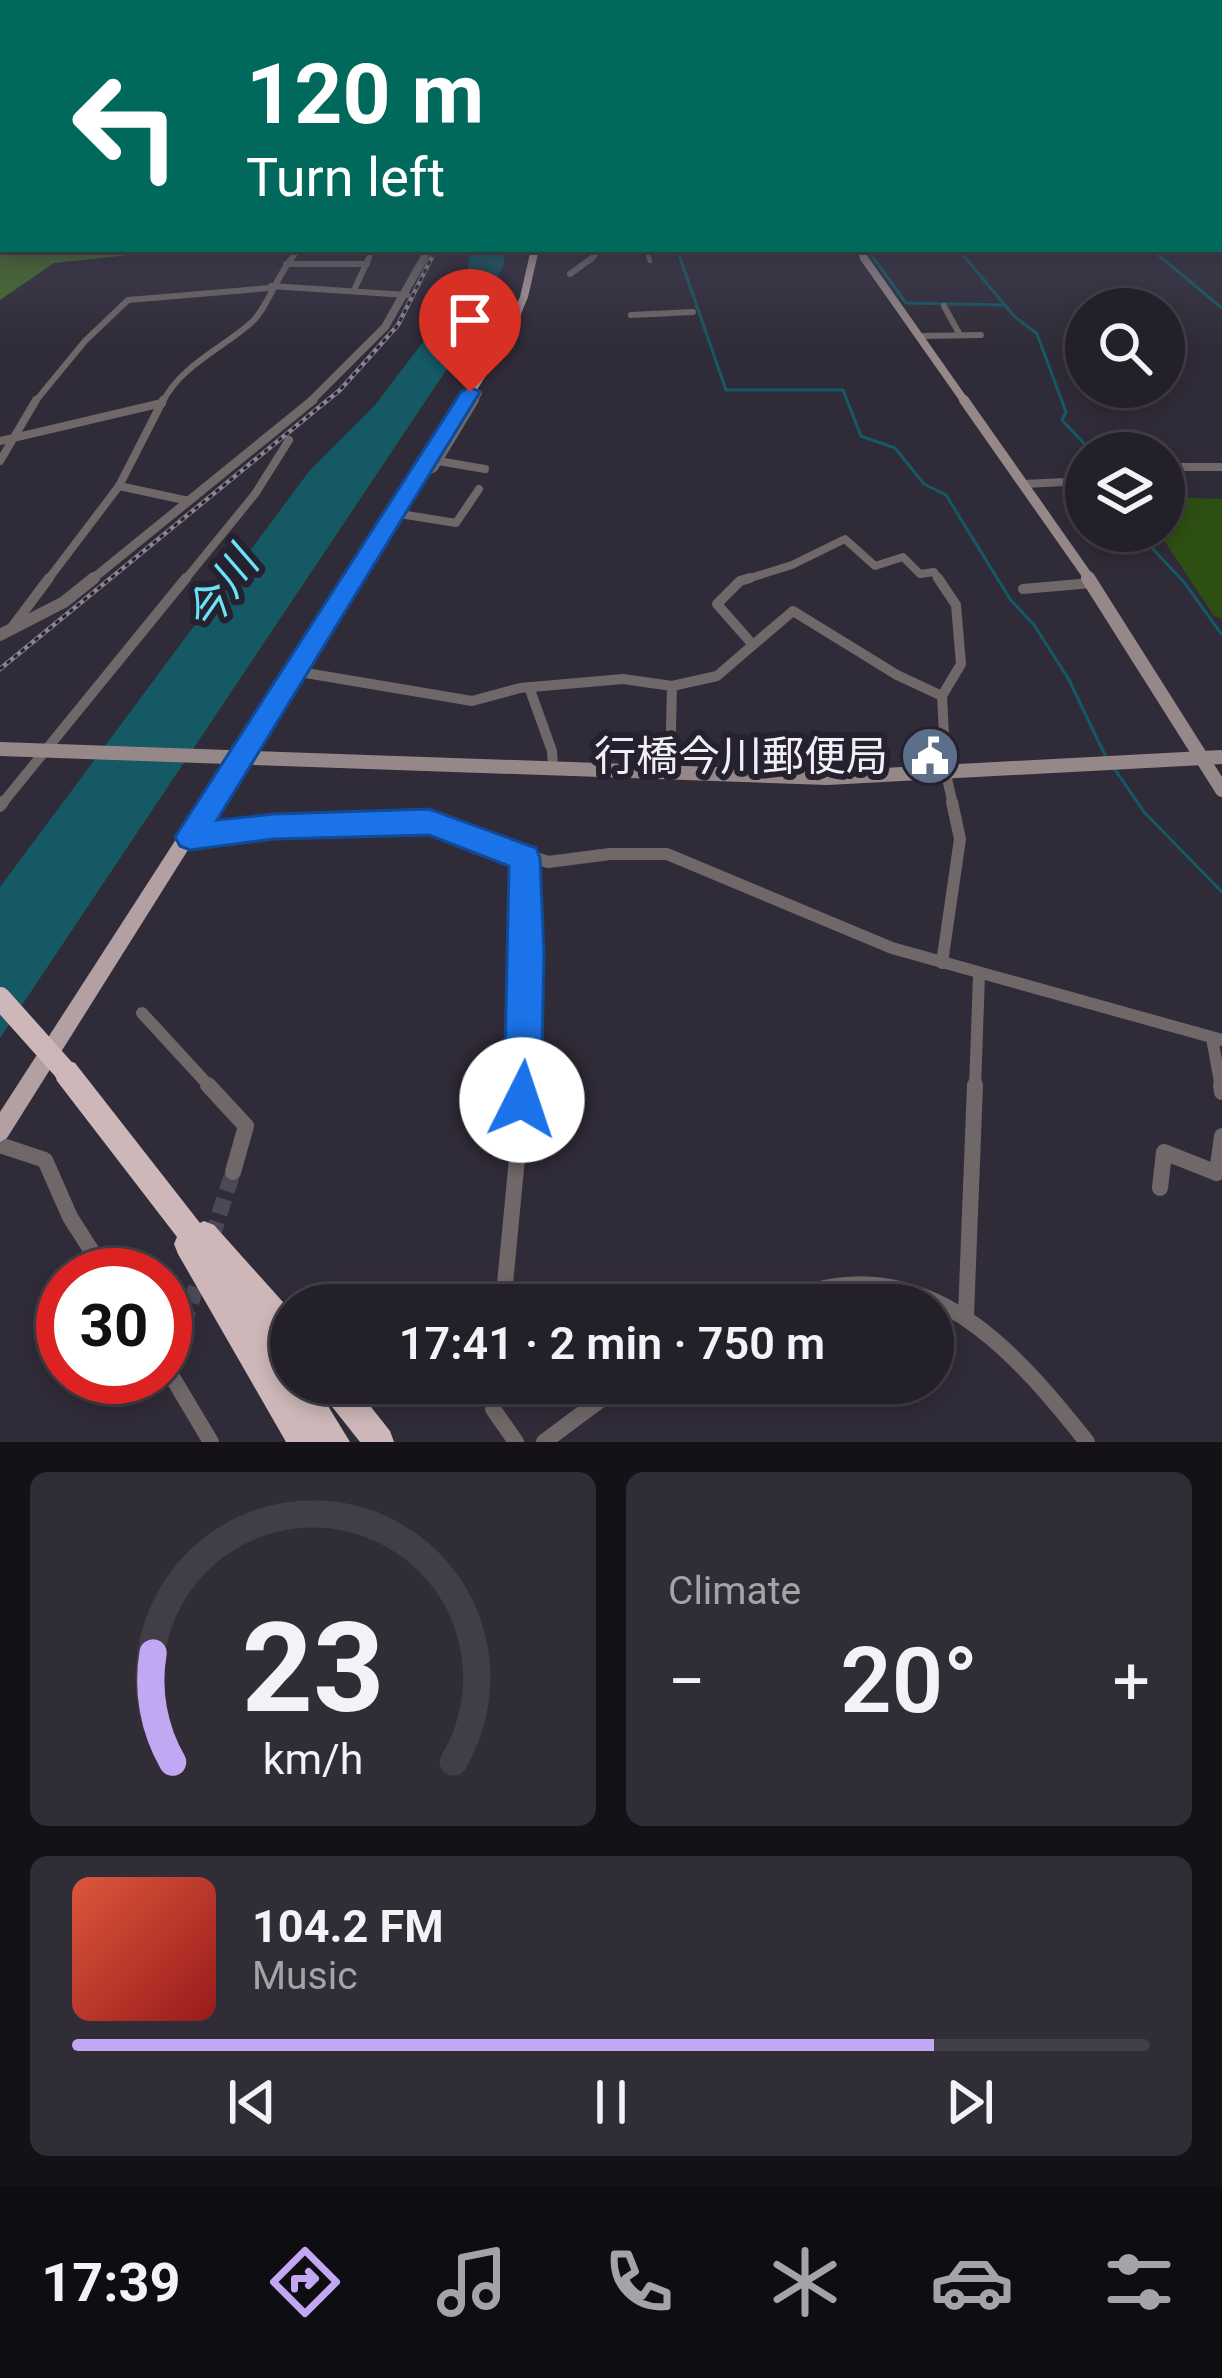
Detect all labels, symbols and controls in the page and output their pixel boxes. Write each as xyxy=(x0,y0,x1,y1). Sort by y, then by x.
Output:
text: 120 m xyxy=(246,45,484,144)
icon: left xyxy=(48,48,204,204)
text: Turn left xyxy=(246,146,445,209)
pin xyxy=(419,269,521,392)
icon: arrive xyxy=(437,287,503,353)
map controls xyxy=(1065,288,1185,552)
button: search xyxy=(1065,288,1185,408)
button: layers xyxy=(1065,432,1185,552)
water label: 今川 xyxy=(174,535,271,642)
public building icon: 行橋今川郵便局 xyxy=(899,725,961,787)
place label: 行橋今川郵便局 xyxy=(594,732,888,781)
position arrow xyxy=(459,1037,585,1163)
speed limit sign: 30 xyxy=(36,1248,192,1404)
text: 17:41 · 2 min · 750 m xyxy=(399,1317,825,1370)
text: Climate xyxy=(668,1568,801,1614)
text: 23 xyxy=(241,1595,385,1741)
text: 20° xyxy=(840,1629,978,1734)
text: − xyxy=(668,1643,706,1720)
text: + xyxy=(1113,1643,1150,1720)
text: km/h xyxy=(263,1734,363,1784)
text: 104.2 FM xyxy=(252,1900,444,1953)
text: Music xyxy=(252,1953,358,1999)
icon: previous xyxy=(219,2069,285,2135)
icon: pause xyxy=(578,2069,644,2135)
icon: next xyxy=(937,2069,1003,2135)
icon: directions xyxy=(263,2240,347,2324)
icon: music xyxy=(430,2240,514,2324)
icon: phone xyxy=(597,2240,681,2324)
icon: climate xyxy=(763,2240,847,2324)
icon: car xyxy=(930,2240,1014,2324)
icon: filters xyxy=(1097,2240,1181,2324)
text: 17:39 xyxy=(41,2251,180,2314)

